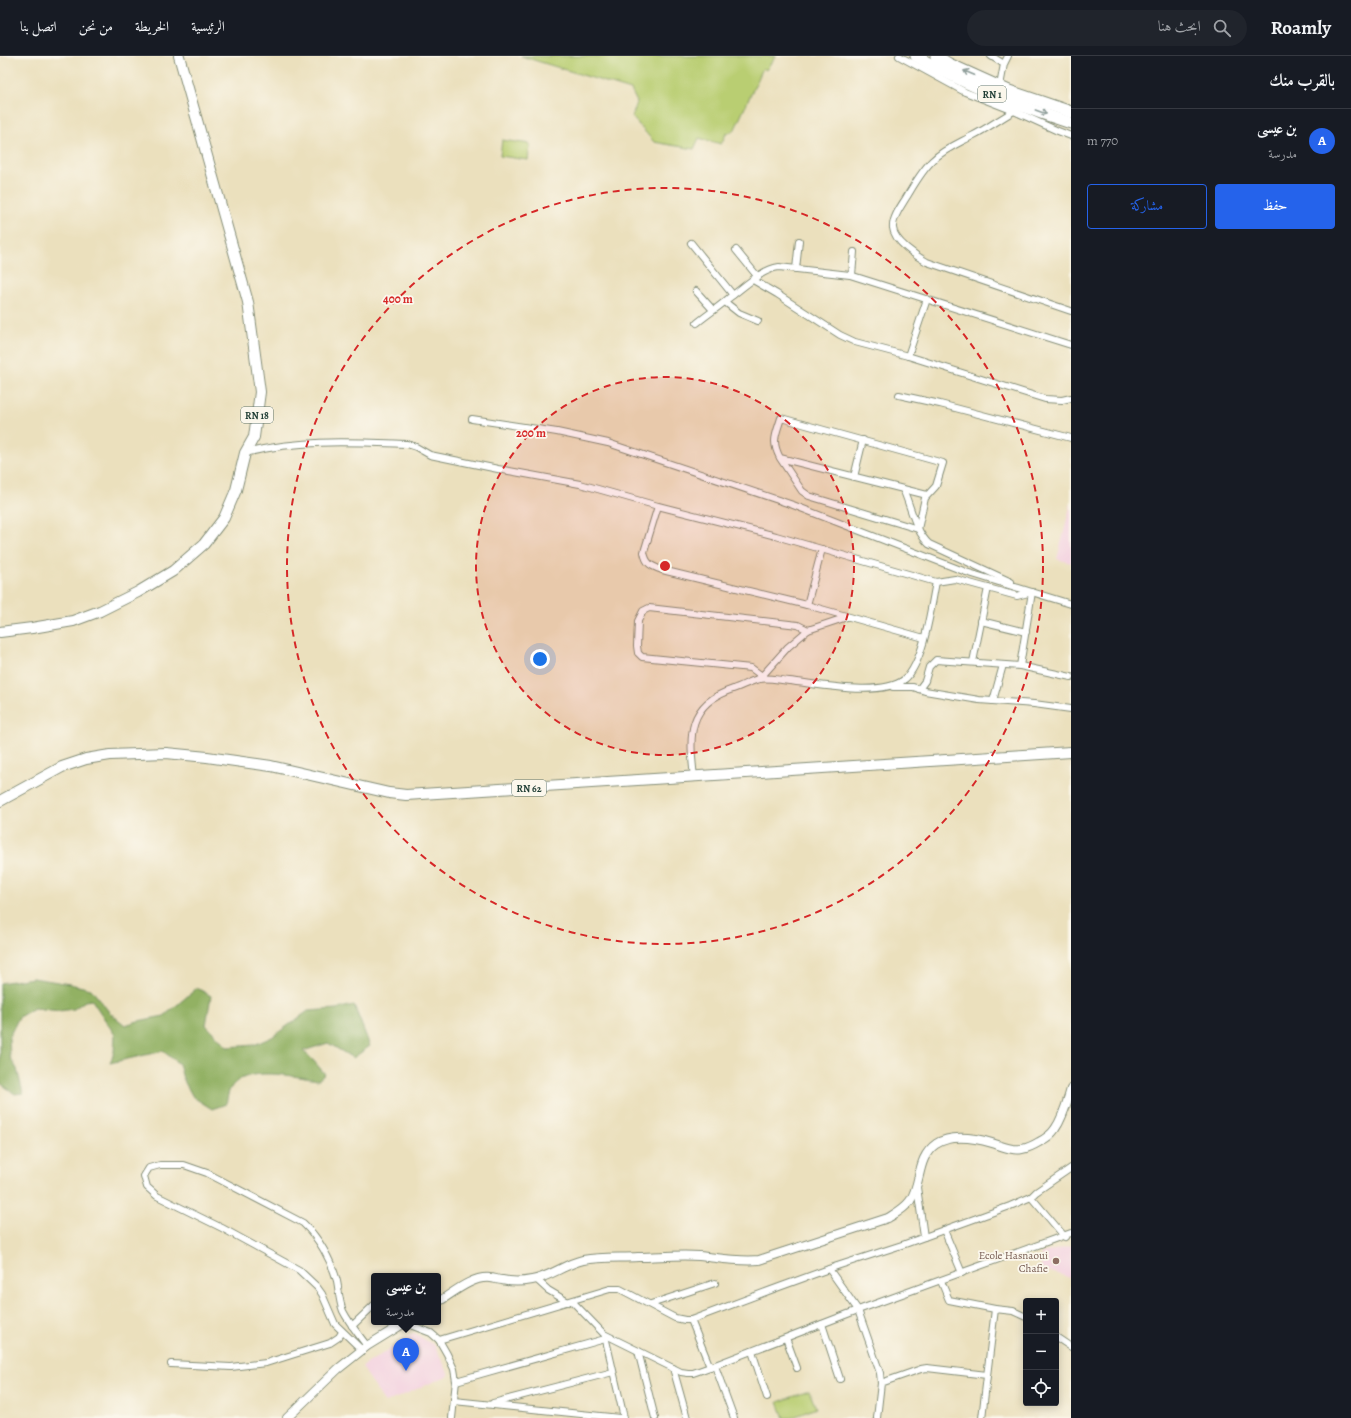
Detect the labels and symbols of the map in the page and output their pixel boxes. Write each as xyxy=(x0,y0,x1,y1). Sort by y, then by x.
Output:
one-way arrow xyxy=(964,68,976,76)
road number: RN 1 xyxy=(978,86,1006,102)
one-way arrow xyxy=(1034,109,1046,117)
text: 400 m xyxy=(383,291,413,307)
road number: RN 18 xyxy=(241,407,273,423)
text: 200 m xyxy=(516,425,546,441)
centre of rings xyxy=(658,559,672,573)
your location xyxy=(530,649,550,669)
road number: RN 62 xyxy=(512,780,546,796)
place label: Ecole Hasnaoui Chafie xyxy=(979,1248,1048,1276)
marker: Ecole Hasnaoui Chafie xyxy=(1051,1256,1061,1266)
pin: A xyxy=(393,1338,419,1371)

